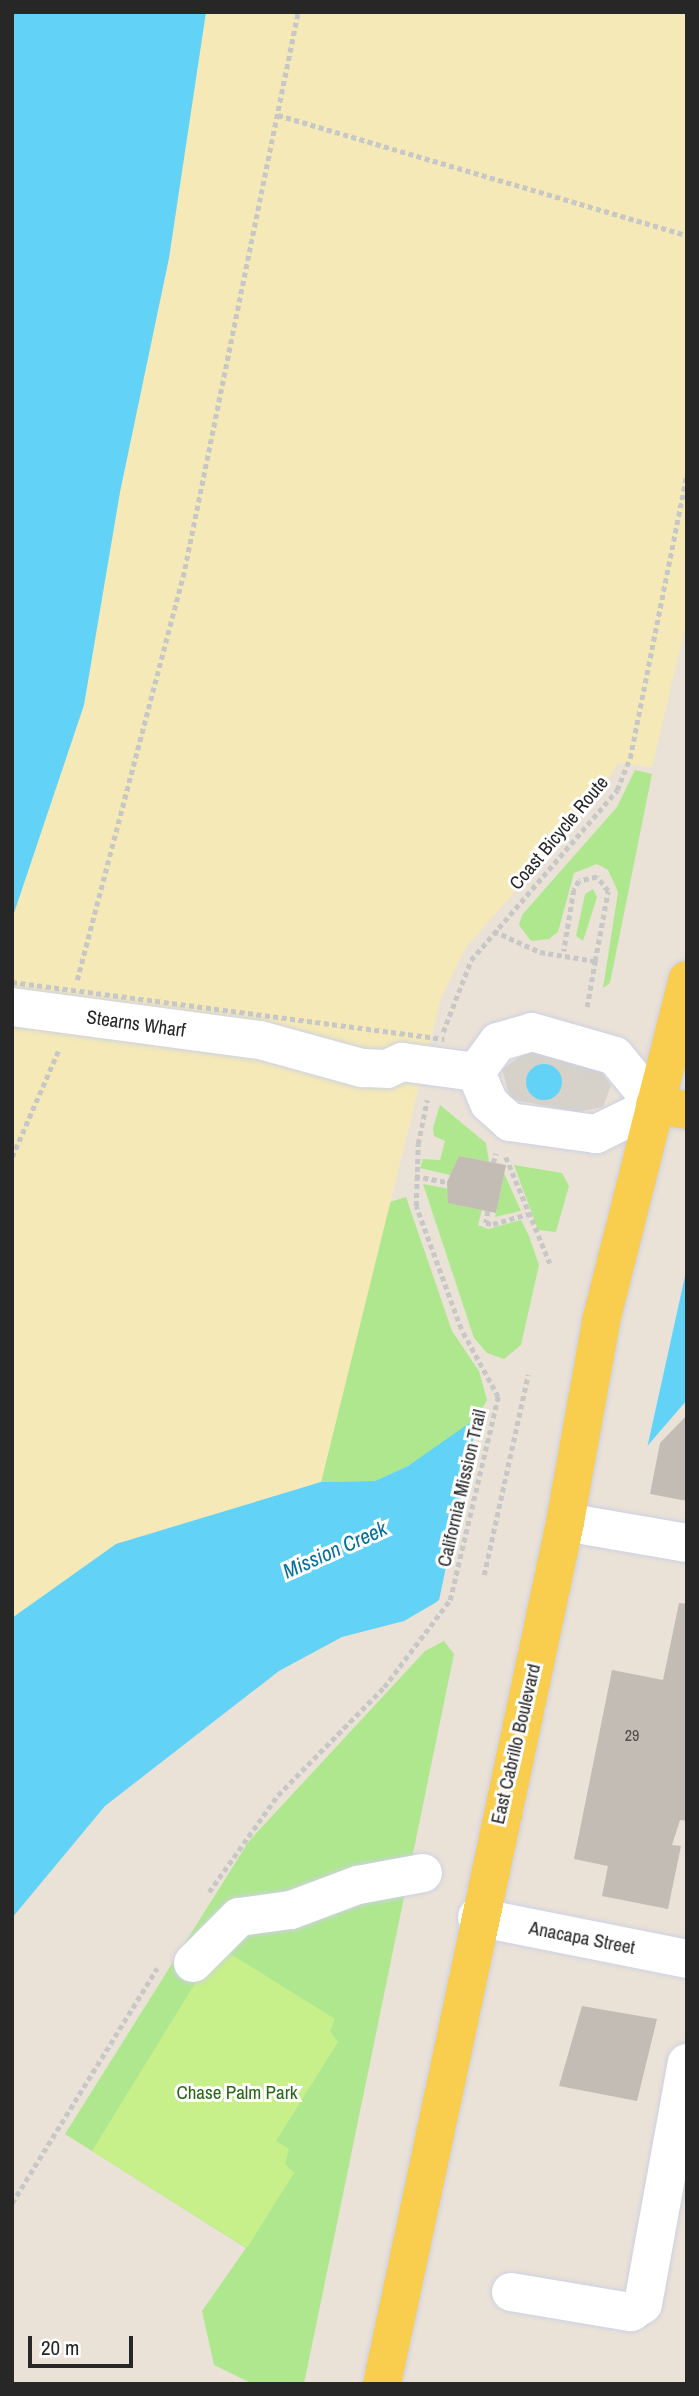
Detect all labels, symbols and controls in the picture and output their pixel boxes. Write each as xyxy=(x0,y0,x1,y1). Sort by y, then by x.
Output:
street label: Coast Bicycle Route xyxy=(505,772,613,894)
street label: Stearns Wharf xyxy=(85,1006,187,1042)
street label: California Mission Trail xyxy=(433,1407,491,1569)
water label: Mission Creek xyxy=(279,1516,391,1584)
street label: East Cabrillo Boulevard xyxy=(486,1662,546,1826)
house number: 29 xyxy=(625,1725,639,1745)
street label: Anacapa Street xyxy=(527,1917,637,1959)
park label: Chase Palm Park xyxy=(176,2082,298,2104)
scale bar xyxy=(32,2322,136,2366)
text: 20 m xyxy=(41,2333,79,2362)

